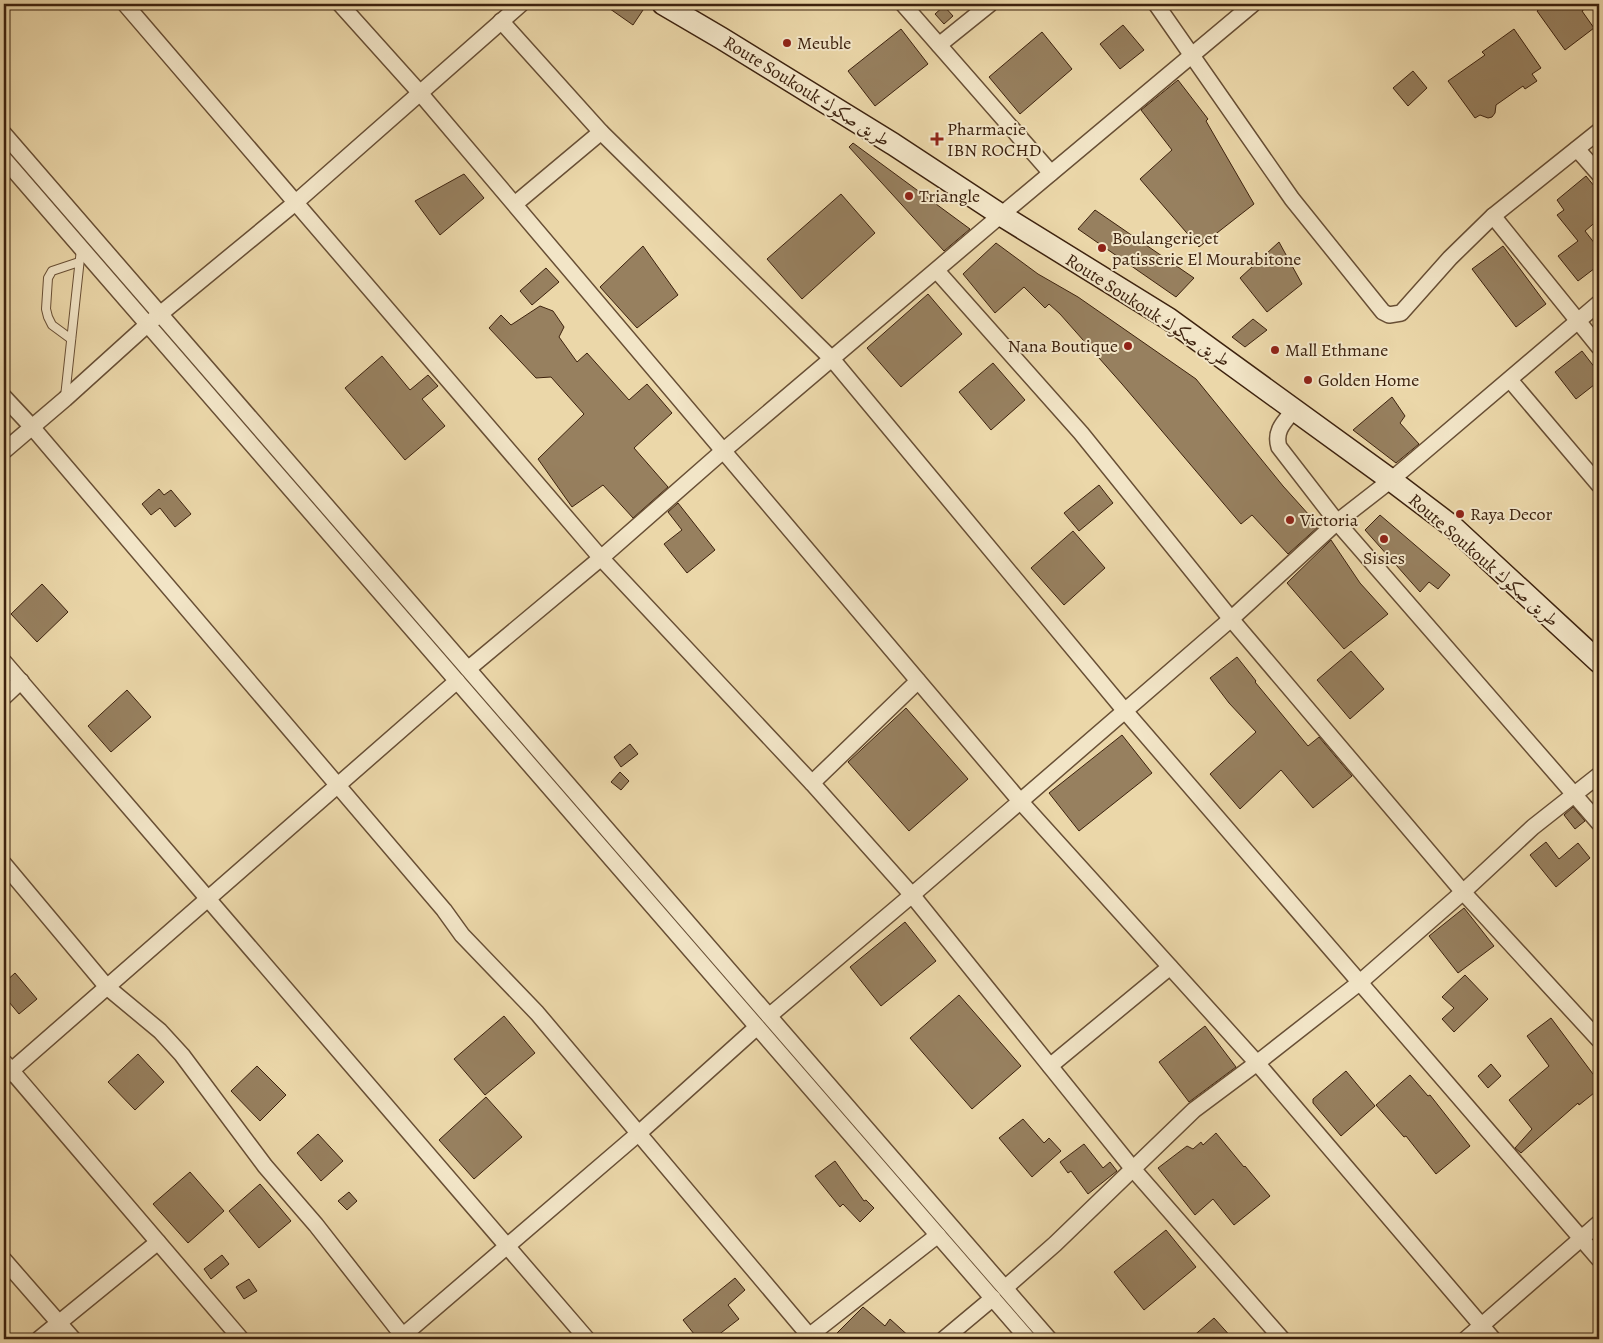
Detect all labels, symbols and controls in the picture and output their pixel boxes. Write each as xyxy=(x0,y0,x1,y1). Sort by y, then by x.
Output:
street label: Route Soukouk طريق صكوك xyxy=(719,30,895,152)
place label: Meuble xyxy=(797,31,851,55)
marker: Meuble xyxy=(781,37,793,49)
place label: Pharmacie IBN ROCHD xyxy=(947,117,1042,162)
marker: Pharmacie IBN ROCHD xyxy=(931,133,943,145)
place label: Triangle xyxy=(919,184,980,208)
marker: Triangle xyxy=(903,190,915,202)
place label: Boulangerie et patisserie El Mourabitone xyxy=(1112,226,1301,271)
marker: Boulangerie et patisserie El Mourabitone xyxy=(1096,242,1108,254)
street label: Route Soukouk طريق صكوك xyxy=(1061,248,1235,372)
place label: Nana Boutique xyxy=(1008,334,1118,358)
place label: Mall Ethmane xyxy=(1285,338,1388,362)
marker: Nana Boutique xyxy=(1122,340,1134,352)
marker: Mall Ethmane xyxy=(1269,344,1281,356)
place label: Golden Home xyxy=(1318,368,1419,392)
marker: Golden Home xyxy=(1302,374,1314,386)
street label: Route Soukouk طريق صكوك xyxy=(1404,488,1564,632)
place label: Raya Decor xyxy=(1470,502,1552,526)
place label: Victoria xyxy=(1299,508,1359,532)
marker: Raya Decor xyxy=(1454,508,1466,520)
marker: Victoria xyxy=(1284,514,1296,526)
marker: Sisies xyxy=(1378,533,1390,545)
place label: Sisies xyxy=(1363,546,1405,570)

